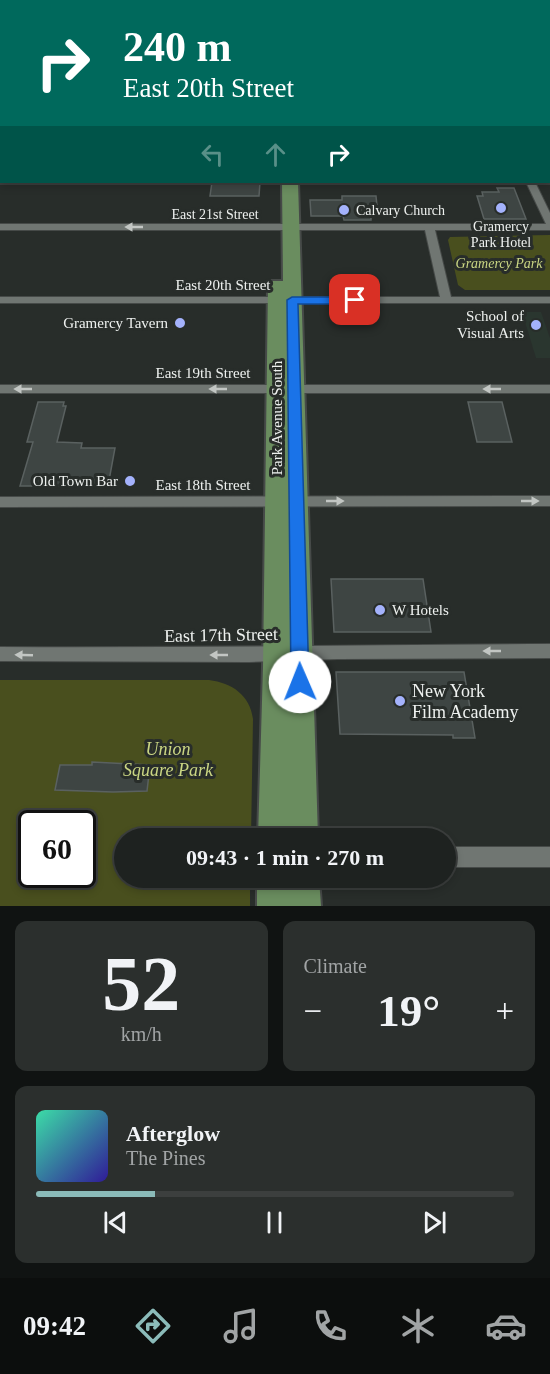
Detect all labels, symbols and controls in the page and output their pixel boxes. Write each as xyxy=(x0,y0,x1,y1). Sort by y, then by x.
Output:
icon: right xyxy=(24,24,102,102)
text: 240 m xyxy=(123,24,232,70)
text: East 20th Street xyxy=(123,73,294,103)
icon: left xyxy=(196,138,229,171)
icon: ahead xyxy=(259,138,292,171)
icon: right xyxy=(322,138,355,171)
marker: Gramercy Park Hotel xyxy=(494,201,508,215)
marker: Calvary Church xyxy=(337,203,351,217)
place label: Calvary Church xyxy=(356,203,445,218)
street label: East 21st Street xyxy=(171,207,259,222)
place label: Gramercy Park Hotel xyxy=(471,219,531,250)
one-way arrow xyxy=(125,222,144,232)
park label: Gramercy Park xyxy=(456,256,543,271)
pin xyxy=(329,274,380,325)
street label: East 20th Street xyxy=(176,277,271,293)
icon: arrive xyxy=(338,283,371,316)
place label: School of Visual Arts xyxy=(457,308,524,341)
place label: Gramercy Tavern xyxy=(63,315,168,331)
marker: Gramercy Tavern xyxy=(173,316,187,330)
marker: School of Visual Arts xyxy=(529,318,543,332)
street label: Park Avenue South xyxy=(269,360,285,475)
street label: East 19th Street xyxy=(156,365,251,381)
one-way arrow xyxy=(14,384,33,394)
one-way arrow xyxy=(209,384,228,394)
one-way arrow xyxy=(482,384,501,394)
place label: Old Town Bar xyxy=(33,473,118,489)
marker: Old Town Bar xyxy=(123,474,137,488)
street label: East 18th Street xyxy=(156,477,251,493)
one-way arrow xyxy=(326,496,345,506)
one-way arrow xyxy=(521,496,540,506)
place label: W Hotels xyxy=(392,602,449,618)
marker: W Hotels xyxy=(373,603,387,617)
street label: East 17th Street xyxy=(164,624,278,646)
one-way arrow xyxy=(482,646,501,656)
one-way arrow xyxy=(210,650,229,660)
position arrow xyxy=(268,650,332,714)
one-way arrow xyxy=(15,651,34,660)
place label: New York Film Academy xyxy=(412,681,519,722)
marker: New York Film Academy xyxy=(393,694,407,708)
park label: Union Square Park xyxy=(123,739,214,780)
speed limit sign: 60 xyxy=(18,810,96,888)
text: 09:43 · 1 min · 270 m xyxy=(186,845,384,870)
text: 52 xyxy=(102,940,180,1027)
text: Climate xyxy=(304,955,367,977)
text: 19° xyxy=(377,986,440,1036)
text: − xyxy=(304,993,322,1029)
text: + xyxy=(495,993,514,1029)
text: km/h xyxy=(121,1023,162,1045)
text: Afterglow xyxy=(126,1121,220,1146)
text: The Pines xyxy=(126,1147,205,1169)
icon: previous xyxy=(99,1206,132,1239)
icon: pause xyxy=(258,1206,291,1239)
icon: next xyxy=(418,1206,451,1239)
icon: directions xyxy=(132,1305,174,1347)
icon: music xyxy=(220,1305,262,1347)
icon: phone xyxy=(309,1305,351,1347)
icon: climate xyxy=(397,1305,439,1347)
icon: car xyxy=(485,1305,527,1347)
text: 09:42 xyxy=(23,1311,86,1341)

